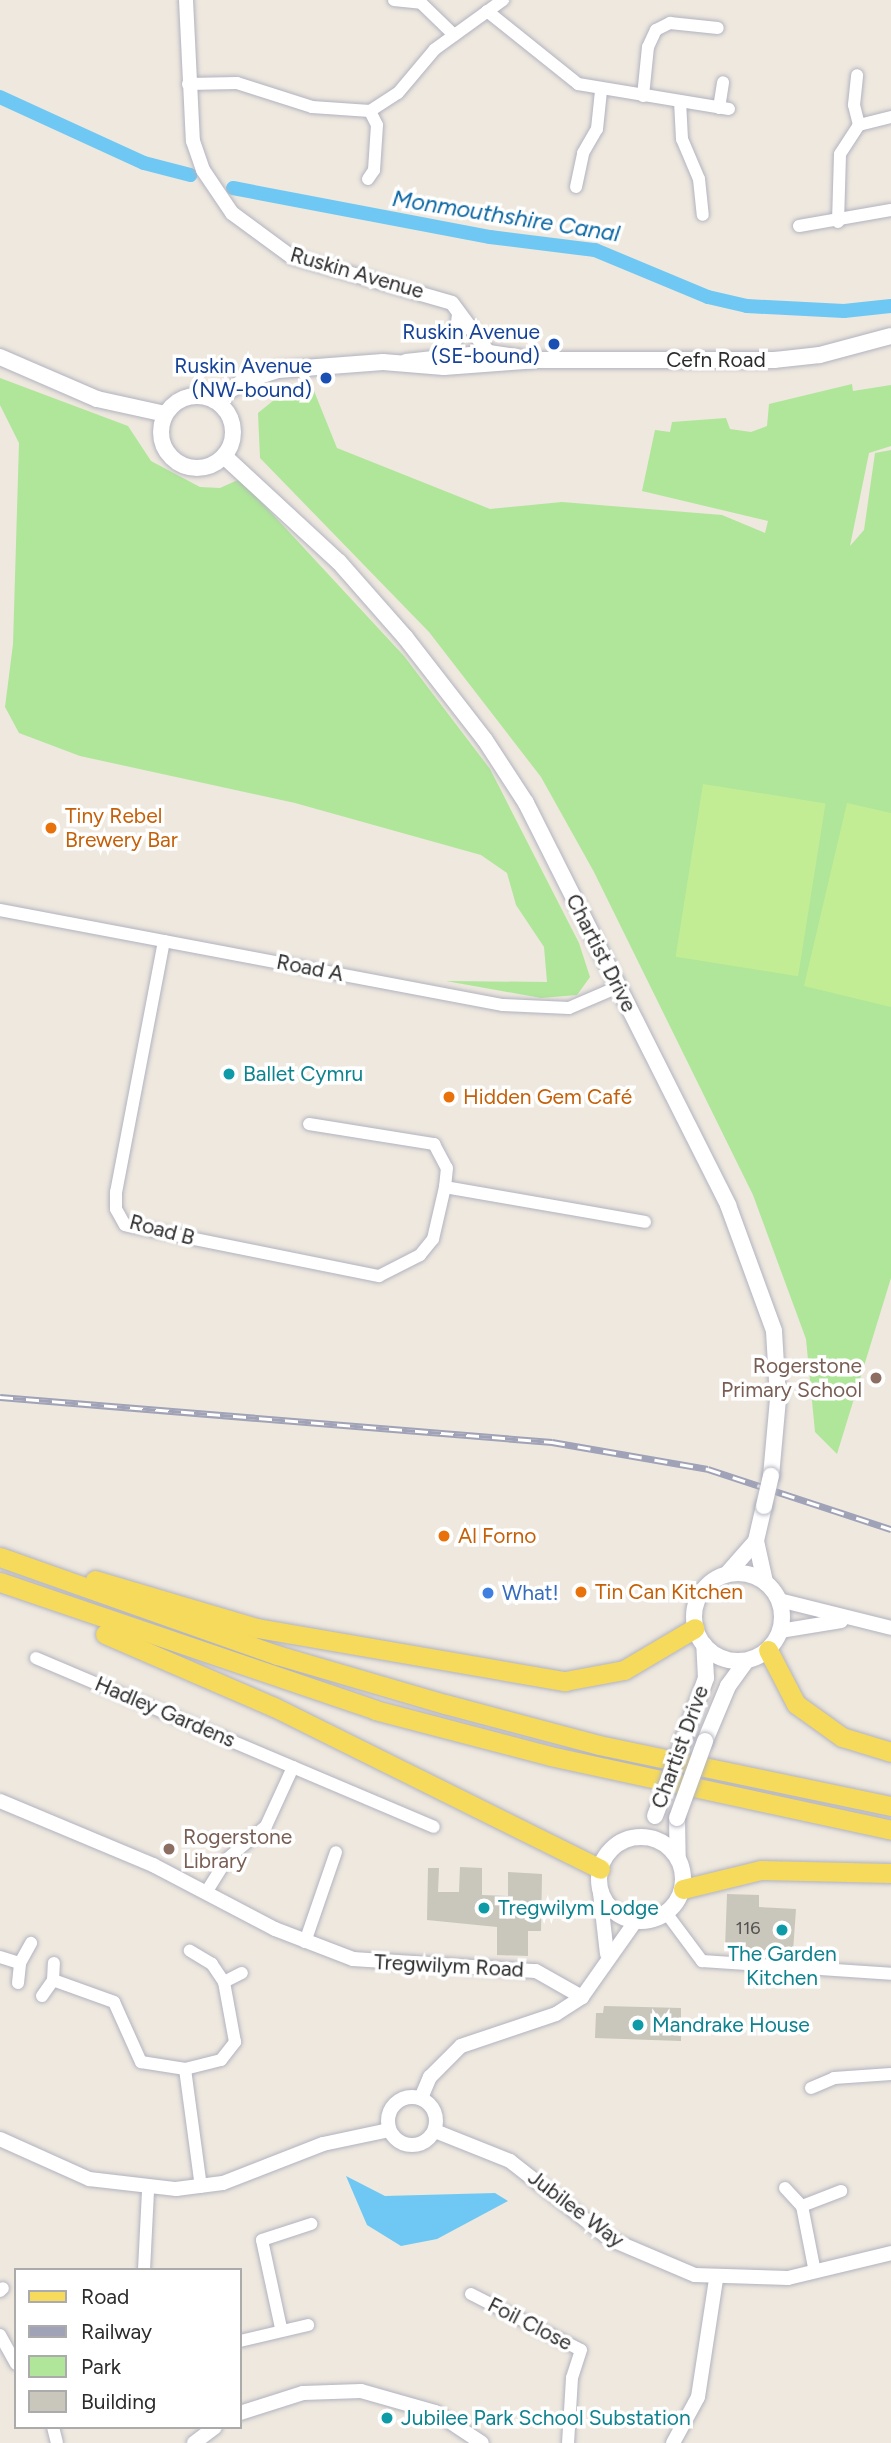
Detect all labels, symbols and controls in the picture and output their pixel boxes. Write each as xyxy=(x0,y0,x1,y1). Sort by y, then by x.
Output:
water label: Monmouthshire Canal xyxy=(390,184,622,248)
street label: Ruskin Avenue xyxy=(287,242,427,304)
place label: Ruskin Avenue (SE-bound) xyxy=(402,319,540,369)
marker: Ruskin Avenue (SE-bound) xyxy=(546,336,562,352)
street label: Cefn Road xyxy=(666,347,766,373)
place label: Ruskin Avenue (NW-bound) xyxy=(174,353,312,403)
marker: Ruskin Avenue (NW-bound) xyxy=(318,370,334,386)
place label: Tiny Rebel Brewery Bar xyxy=(65,803,178,853)
marker: Tiny Rebel Brewery Bar xyxy=(43,820,59,836)
street label: Chartist Drive xyxy=(561,890,641,1016)
street label: Road A xyxy=(274,949,346,987)
place label: Ballet Cymru xyxy=(243,1061,363,1087)
marker: Ballet Cymru xyxy=(221,1066,237,1082)
place label: Hidden Gem Café xyxy=(463,1084,632,1110)
marker: Hidden Gem Café xyxy=(441,1089,457,1105)
street label: Road B xyxy=(127,1209,197,1251)
place label: Rogerstone Primary School xyxy=(721,1353,862,1403)
marker: Rogerstone Primary School xyxy=(868,1370,884,1386)
place label: Al Forno xyxy=(458,1523,536,1549)
marker: Al Forno xyxy=(436,1528,452,1544)
place label: Tin Can Kitchen xyxy=(595,1579,743,1605)
place label: What! xyxy=(502,1580,559,1606)
marker: Tin Can Kitchen xyxy=(573,1584,589,1600)
marker: What! xyxy=(480,1585,496,1601)
street label: Hadley Gardens xyxy=(91,1671,239,1753)
street label: Chartist Drive xyxy=(646,1682,714,1812)
place label: Rogerstone Library xyxy=(183,1824,292,1874)
marker: Rogerstone Library xyxy=(161,1841,177,1857)
place label: Tregwilym Lodge xyxy=(498,1895,659,1921)
marker: Tregwilym Lodge xyxy=(476,1900,492,1916)
house number: 116 xyxy=(735,1917,761,1939)
marker: The Garden Kitchen xyxy=(774,1922,790,1938)
place label: The Garden Kitchen xyxy=(727,1941,837,1991)
street label: Tregwilym Road xyxy=(373,1949,525,1983)
place label: Mandrake House xyxy=(652,2012,810,2038)
marker: Mandrake House xyxy=(630,2017,646,2033)
street label: Jubilee Way xyxy=(523,2165,629,2253)
legend xyxy=(14,2268,242,2429)
text: Road xyxy=(81,2284,129,2309)
street label: Foil Close xyxy=(484,2292,576,2356)
text: Railway xyxy=(81,2319,152,2344)
text: Park xyxy=(81,2354,121,2379)
text: Building xyxy=(81,2389,156,2414)
place label: Jubilee Park School Substation xyxy=(401,2405,691,2431)
marker: Jubilee Park School Substation xyxy=(379,2410,395,2426)

